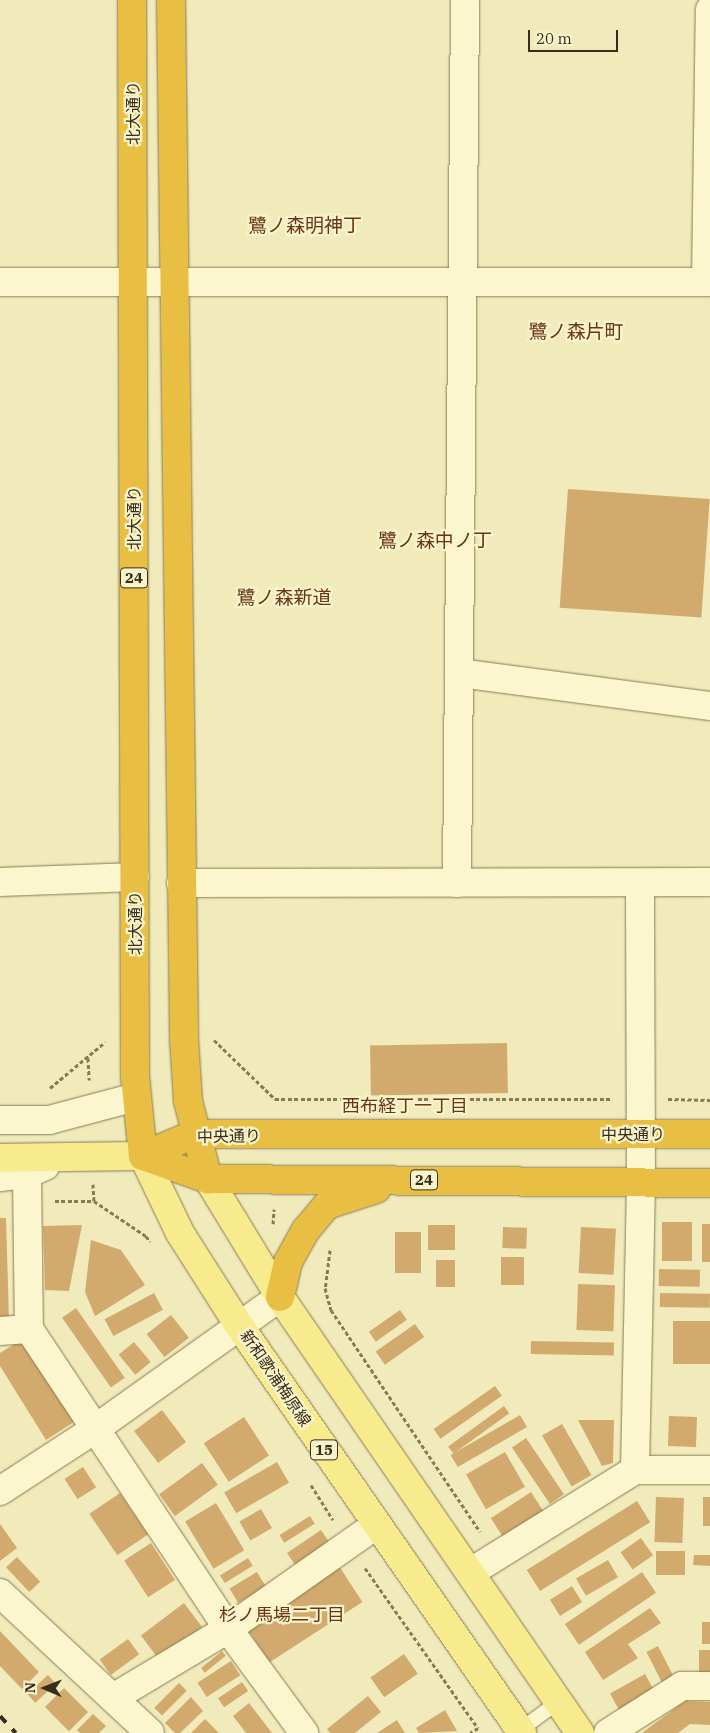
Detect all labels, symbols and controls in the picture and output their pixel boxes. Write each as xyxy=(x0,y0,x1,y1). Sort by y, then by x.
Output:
scale bar xyxy=(530,20,620,52)
text: 20 m xyxy=(536,29,572,48)
street label: 北大通り xyxy=(123,81,143,145)
district label: 鷺ノ森明神丁 xyxy=(248,215,362,237)
district label: 鷺ノ森片町 xyxy=(529,321,623,343)
street label: 北大通り xyxy=(124,486,144,550)
district label: 鷺ノ森中ノ丁 xyxy=(378,530,492,552)
road number: 24 xyxy=(119,566,149,590)
district label: 鷺ノ森新道 xyxy=(237,587,331,609)
street label: 北大通り xyxy=(125,891,145,955)
district label: 西布経丁一丁目 xyxy=(342,1095,468,1117)
street label: 中央通り xyxy=(601,1124,665,1144)
street label: 中央通り xyxy=(197,1126,261,1146)
road number: 24 xyxy=(409,1168,439,1192)
street label: 新和歌浦梅原線 xyxy=(237,1326,315,1430)
road number: 15 xyxy=(309,1438,339,1462)
district label: 杉ノ馬場二丁目 xyxy=(219,1604,345,1626)
north arrow xyxy=(20,1663,70,1713)
text: N xyxy=(21,1682,39,1693)

